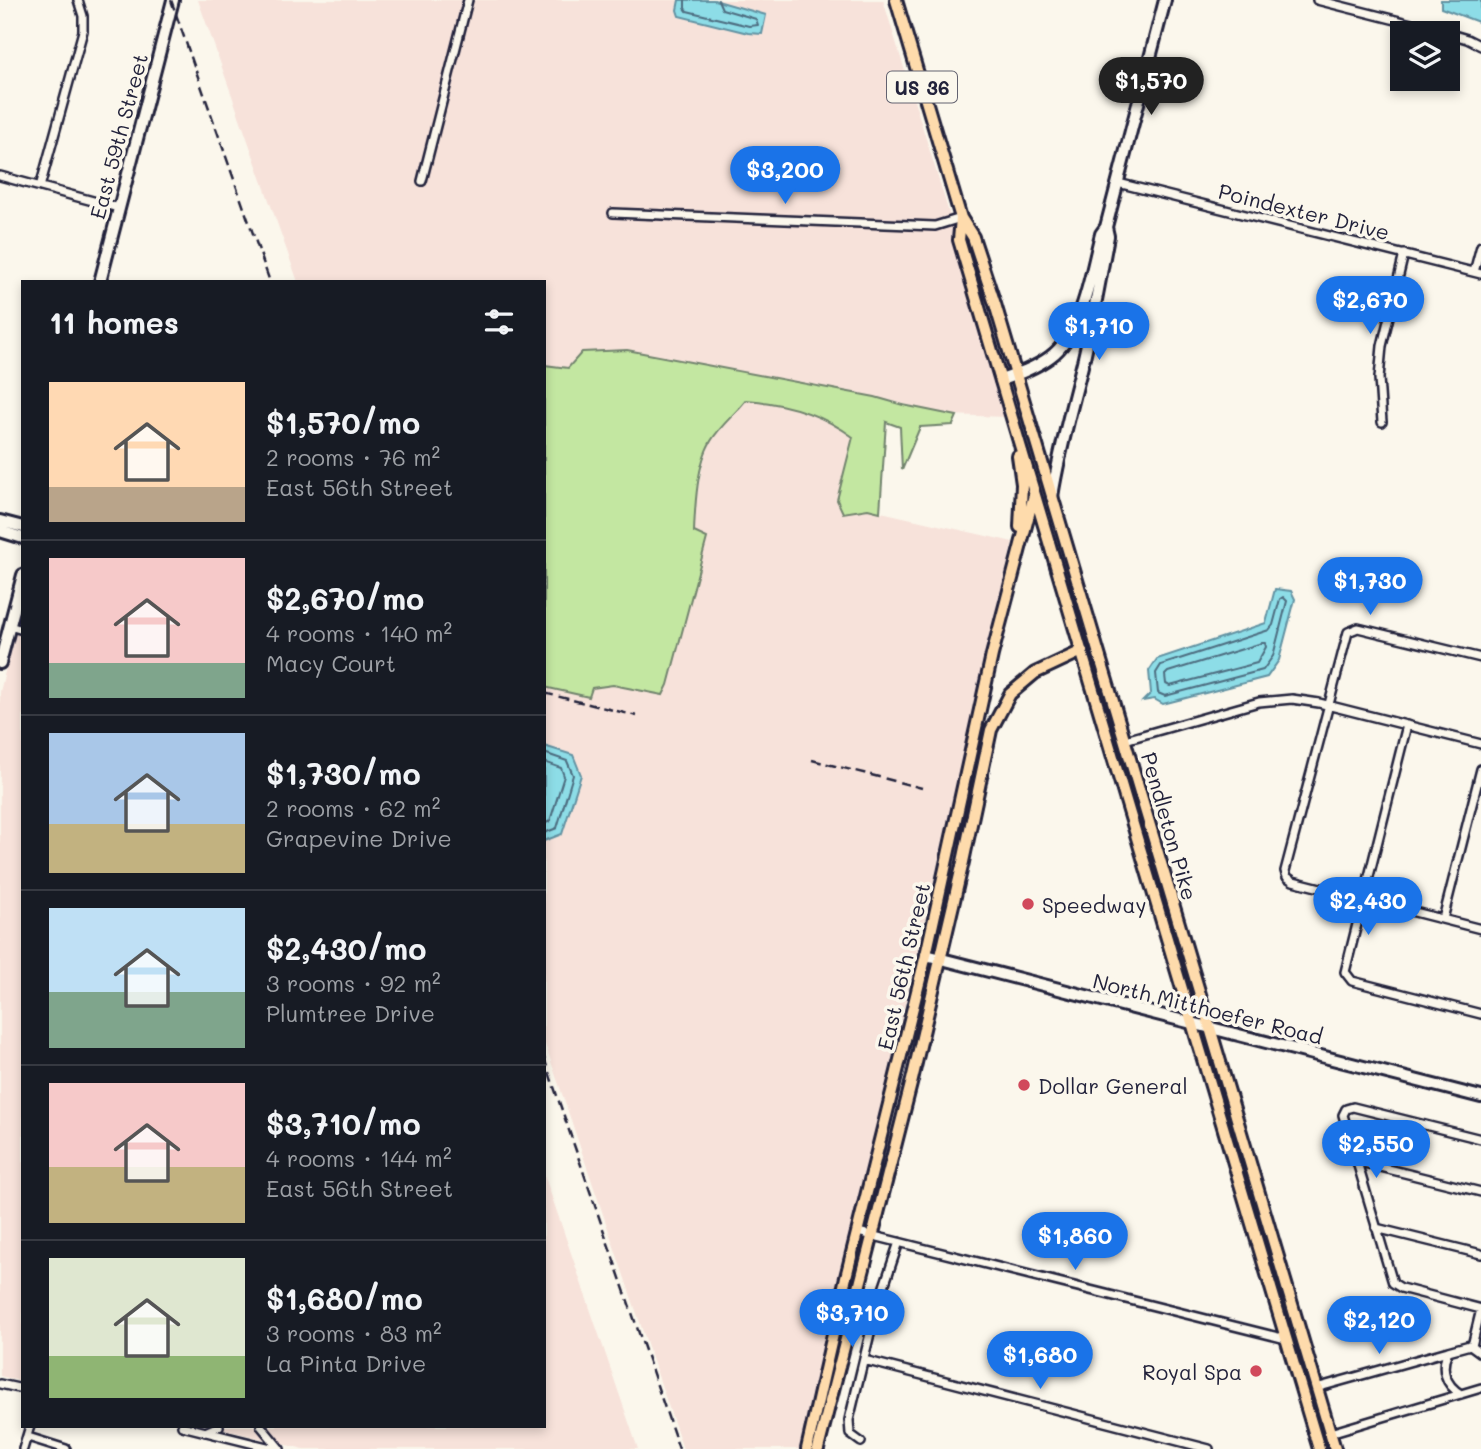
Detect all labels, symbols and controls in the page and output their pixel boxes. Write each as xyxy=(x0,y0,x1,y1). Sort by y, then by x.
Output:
map controls xyxy=(1390,21,1460,91)
button: layers xyxy=(1390,21,1460,91)
street label: East 59th Street xyxy=(83,50,153,222)
pin: $1,570 xyxy=(1094,58,1208,117)
text: $1,570 xyxy=(1115,65,1187,95)
road number: US 36 xyxy=(887,72,957,102)
pin: $3,200 xyxy=(728,146,842,206)
text: $3,200 xyxy=(746,154,824,184)
street label: Poindexter Drive xyxy=(1216,177,1392,245)
pin: $2,670 xyxy=(1313,276,1427,336)
text: $2,670 xyxy=(1332,284,1408,314)
text: 11 homes xyxy=(49,302,179,342)
pin: $1,710 xyxy=(1042,302,1156,362)
icon: filters xyxy=(480,303,518,341)
text: $1,710 xyxy=(1064,310,1134,340)
text: $1,570/mo xyxy=(266,402,420,442)
icon: home xyxy=(105,410,189,494)
text: 2 rooms · 76 m² xyxy=(266,442,440,472)
text: East 56th Street xyxy=(266,472,453,502)
pin: $1,730 xyxy=(1313,558,1427,617)
text: $1,730 xyxy=(1334,565,1406,595)
text: $2,670/mo xyxy=(266,578,424,618)
icon: home xyxy=(105,586,189,670)
text: 4 rooms · 140 m² xyxy=(266,618,452,648)
text: Macy Court xyxy=(266,648,396,678)
street label: Pendleton Pike xyxy=(1136,749,1204,903)
text: $1,730/mo xyxy=(266,753,421,793)
icon: home xyxy=(105,761,189,845)
text: 2 rooms · 62 m² xyxy=(266,793,440,823)
text: Grapevine Drive xyxy=(266,823,452,853)
pin: $2,430 xyxy=(1311,878,1425,937)
street label: East 56th Street xyxy=(871,880,935,1052)
text: $2,430 xyxy=(1329,885,1407,915)
place label: Speedway xyxy=(1042,891,1146,918)
marker: Speedway xyxy=(1020,896,1036,912)
text: $2,430/mo xyxy=(266,928,426,968)
icon: home xyxy=(105,936,189,1020)
street label: North Mitthoefer Road xyxy=(1090,966,1326,1050)
text: 3 rooms · 92 m² xyxy=(266,968,441,998)
text: Plumtree Drive xyxy=(266,998,435,1028)
place label: Dollar General xyxy=(1038,1072,1188,1099)
marker: Dollar General xyxy=(1016,1077,1032,1093)
text: $3,710/mo xyxy=(266,1103,421,1143)
icon: home xyxy=(105,1111,189,1195)
pin: $2,550 xyxy=(1319,1120,1433,1180)
text: $2,550 xyxy=(1338,1128,1414,1158)
text: 4 rooms · 144 m² xyxy=(266,1143,452,1173)
text: East 56th Street xyxy=(266,1173,453,1203)
pin: $1,860 xyxy=(1018,1212,1132,1272)
text: $1,860 xyxy=(1038,1220,1112,1250)
text: $1,680/mo xyxy=(266,1278,423,1318)
icon: home xyxy=(105,1286,189,1370)
pin: $3,710 xyxy=(795,1290,909,1349)
pin: $2,120 xyxy=(1322,1296,1436,1356)
text: $3,710 xyxy=(816,1297,888,1327)
text: $2,120 xyxy=(1343,1304,1415,1334)
text: 3 rooms · 83 m² xyxy=(266,1318,442,1348)
pin: $1,680 xyxy=(983,1332,1097,1391)
text: $1,680 xyxy=(1003,1339,1077,1369)
text: La Pinta Drive xyxy=(266,1348,426,1378)
place label: Royal Spa xyxy=(1142,1358,1242,1385)
marker: Royal Spa xyxy=(1248,1363,1264,1379)

